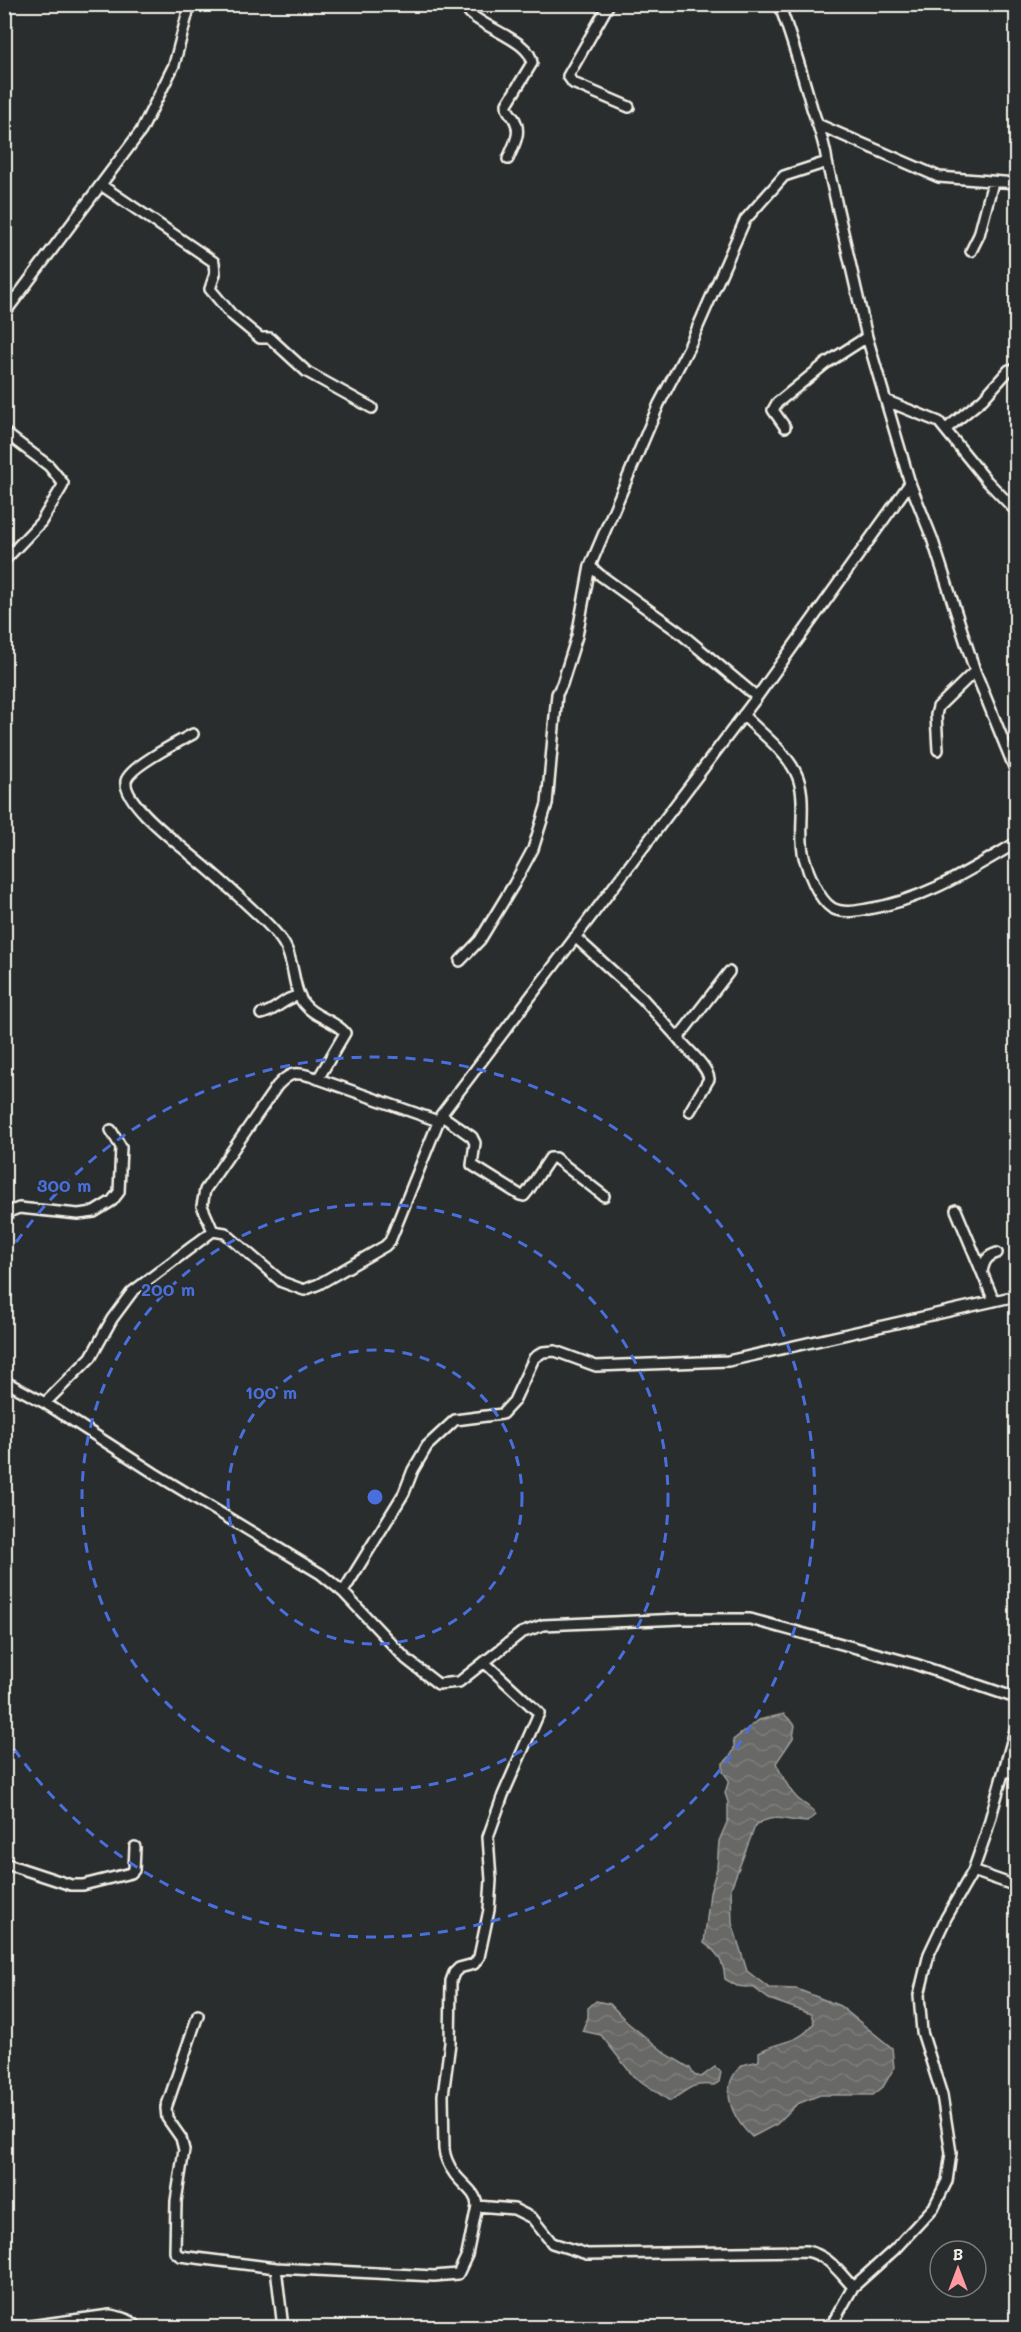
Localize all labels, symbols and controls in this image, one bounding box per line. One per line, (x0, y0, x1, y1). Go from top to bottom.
text: 300 m (37, 1173, 91, 1197)
text: 200 m (141, 1277, 195, 1301)
text: 100 m (245, 1380, 297, 1404)
centre of rings (365, 1487, 385, 1507)
north arrow (928, 2239, 988, 2299)
text: B (953, 2243, 963, 2264)

